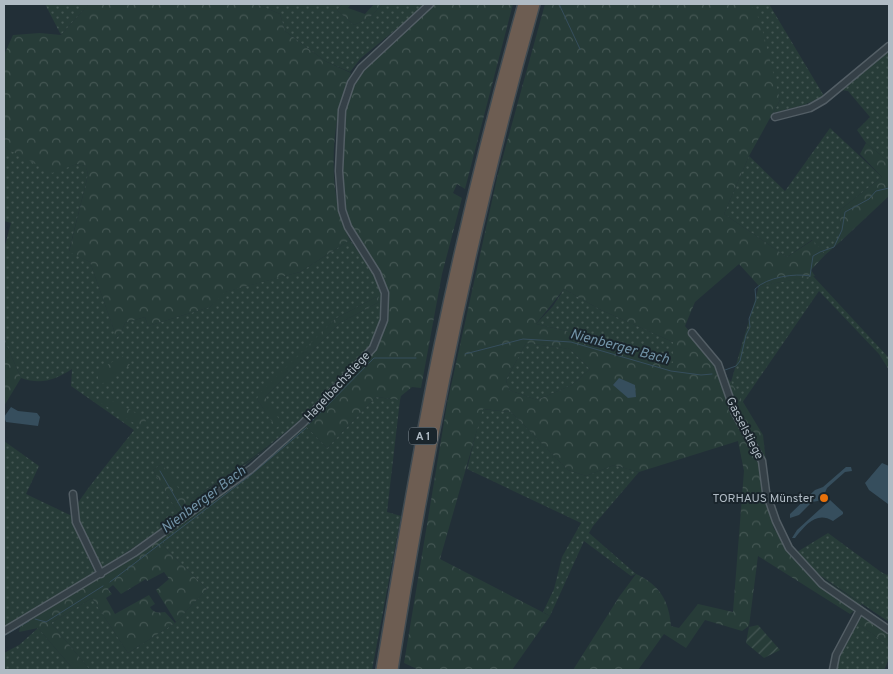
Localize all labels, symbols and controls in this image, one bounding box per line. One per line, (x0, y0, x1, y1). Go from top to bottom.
water label: Nienberger Bach (568, 326, 671, 369)
street label: Hagelbachstiege (301, 348, 374, 425)
street label: Gasselstiege (722, 395, 767, 462)
road number: A 1 (409, 428, 437, 444)
water label: Nienberger Bach (158, 463, 250, 538)
place label: TORHAUS Münster (712, 491, 814, 507)
marker: TORHAUS Münster (818, 492, 830, 504)

